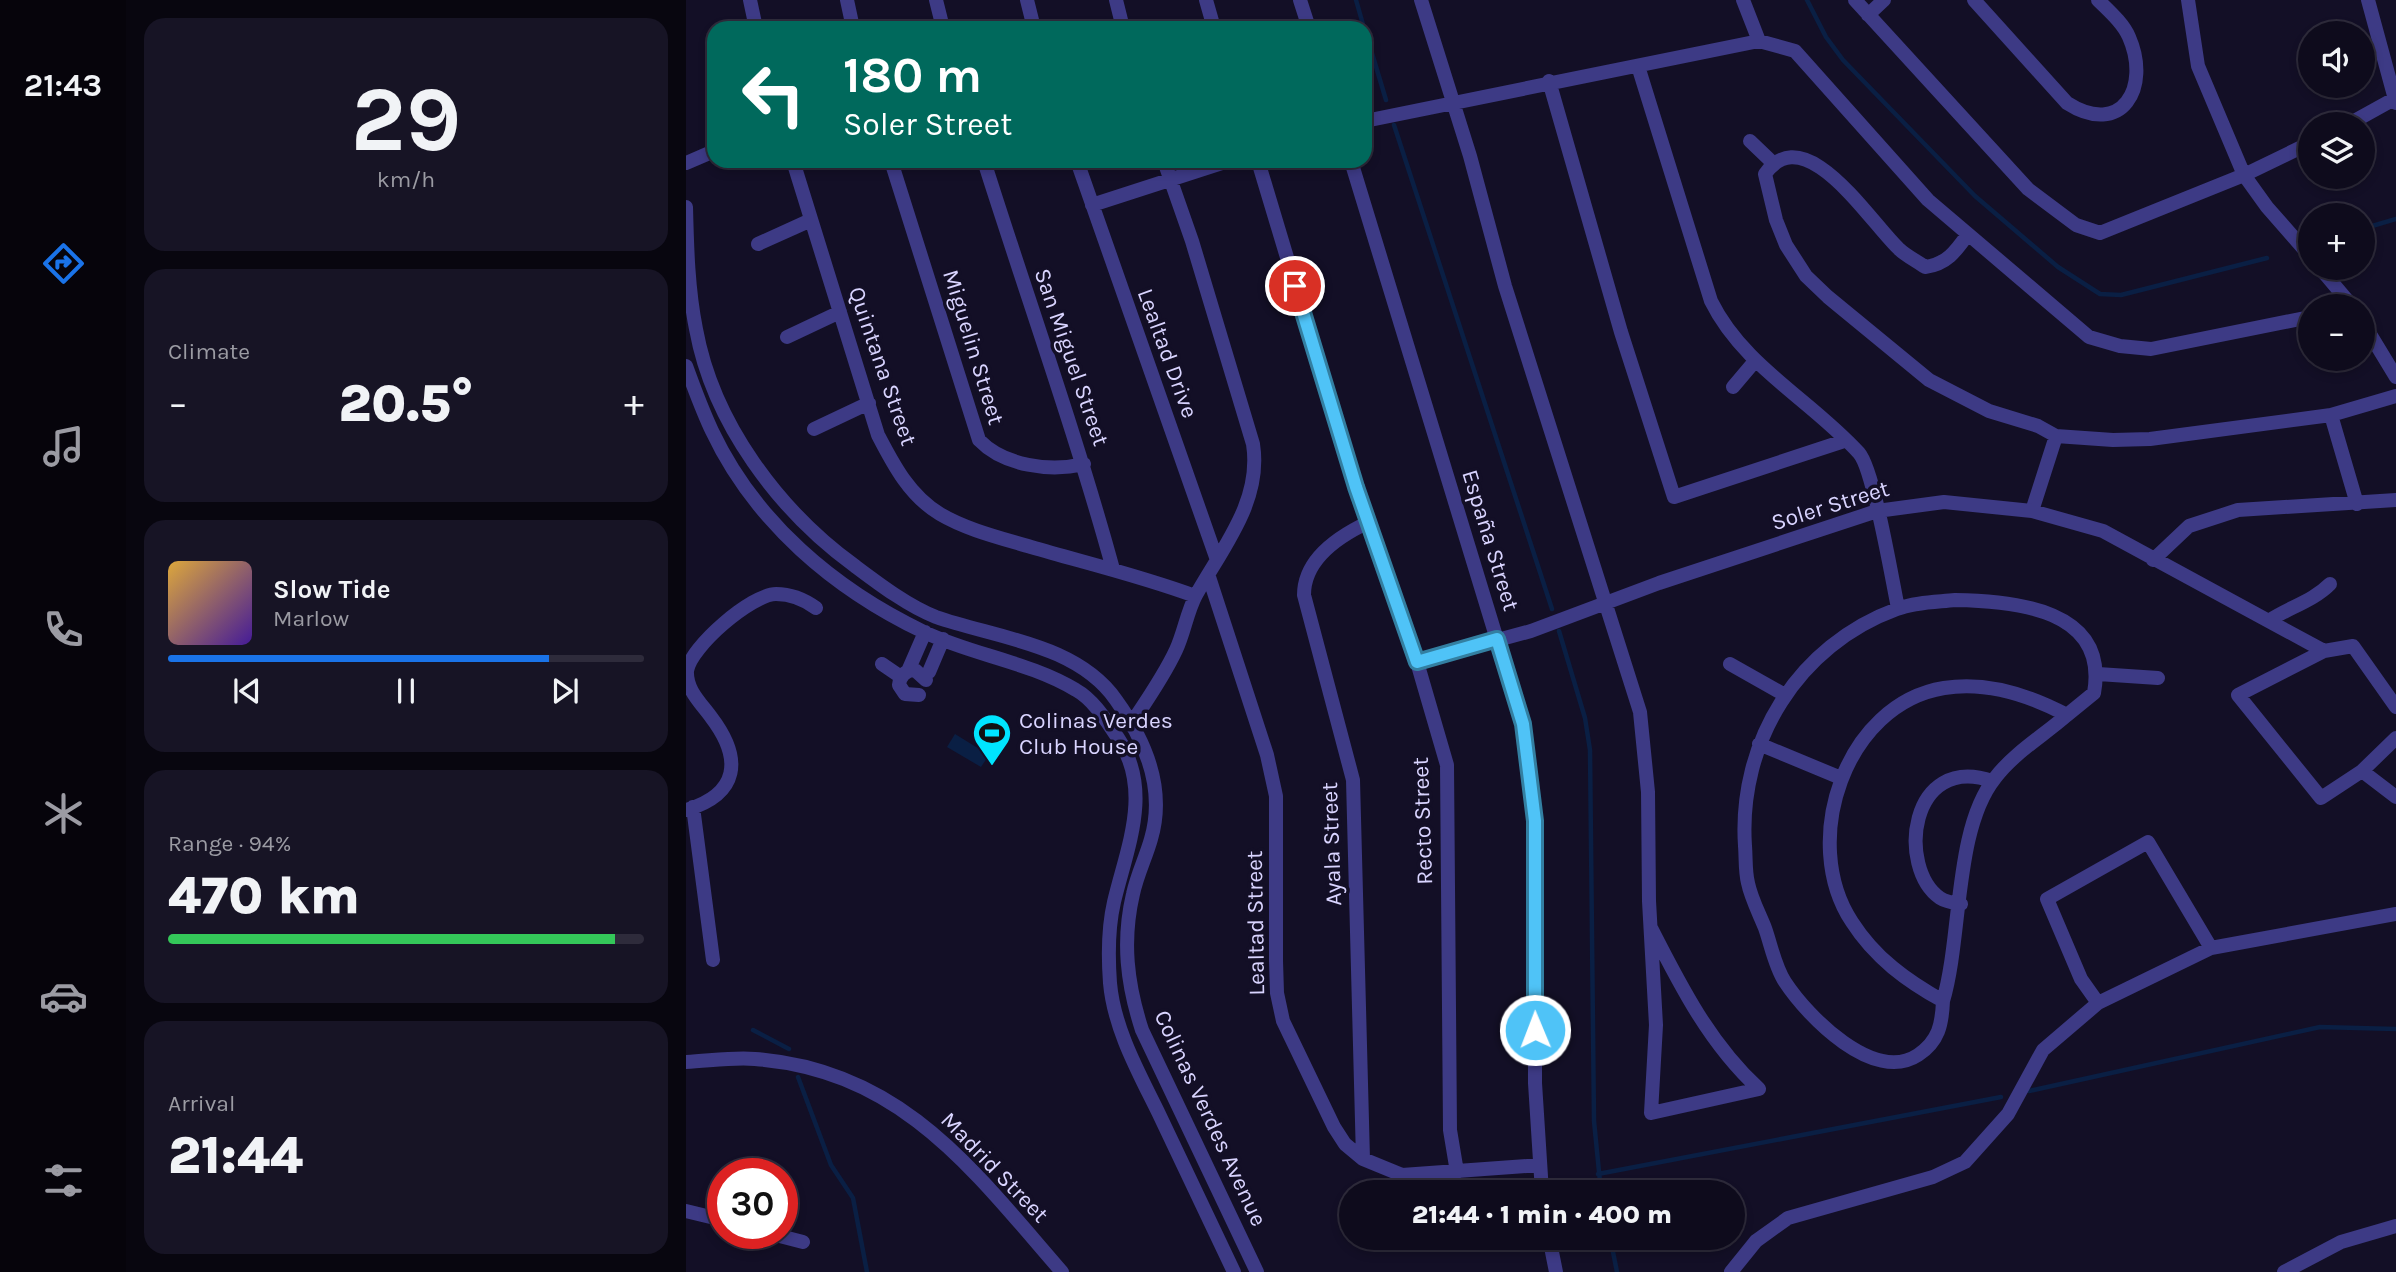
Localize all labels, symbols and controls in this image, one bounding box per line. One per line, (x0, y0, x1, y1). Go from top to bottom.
map controls (2298, 21, 2375, 371)
button: sound (2298, 21, 2375, 98)
text: 180 m (843, 47, 982, 104)
icon: left (728, 49, 819, 140)
text: 21:43 (24, 67, 102, 104)
text: 29 (351, 67, 461, 173)
text: Soler Street (843, 106, 1012, 143)
button: layers (2298, 112, 2375, 189)
text: km/h (377, 166, 435, 193)
button: + (2298, 203, 2375, 280)
icon: directions (39, 239, 88, 288)
pin (1265, 256, 1325, 316)
street label: San Miguel Street (1028, 265, 1115, 450)
street label: Miguelin Street (937, 266, 1010, 428)
icon: arrive (1276, 267, 1314, 305)
street label: Quintana Street (843, 283, 922, 449)
street label: Lealtad Drive (1132, 285, 1203, 422)
button: − (2298, 294, 2375, 371)
text: Climate (168, 338, 250, 365)
text: 20.5° (338, 373, 474, 434)
text: − (168, 381, 188, 426)
text: + (624, 381, 644, 426)
icon: music (39, 422, 88, 471)
street label: España Street (1456, 466, 1525, 614)
street label: Soler Street (1768, 475, 1893, 536)
text: Slow Tide (273, 574, 391, 605)
icon: phone (39, 605, 88, 654)
text: Marlow (273, 605, 349, 632)
icon: previous (228, 672, 266, 710)
icon: pause (387, 672, 425, 710)
icon: next (546, 672, 584, 710)
place label: Colinas Verdes Club House (1019, 707, 1173, 760)
sports icon: Colinas Verdes Club House (971, 712, 1013, 767)
street label: Recto Street (1407, 756, 1438, 885)
street label: Ayala Street (1316, 781, 1347, 906)
icon: climate (39, 789, 88, 838)
text: Range · 94% (168, 830, 291, 857)
street label: Lealtad Street (1241, 850, 1270, 996)
text: 470 km (168, 865, 360, 926)
icon: car (39, 972, 88, 1021)
position arrow (1498, 993, 1572, 1067)
street label: Colinas Verdes Avenue (1149, 1006, 1272, 1230)
text: Arrival (168, 1090, 235, 1117)
street label: Madrid Street (935, 1106, 1054, 1228)
text: 21:44 (168, 1125, 303, 1186)
icon: filters (39, 1156, 88, 1205)
speed limit sign: 30 (707, 1158, 798, 1249)
text: 21:44 · 1 min · 400 m (1412, 1199, 1672, 1230)

